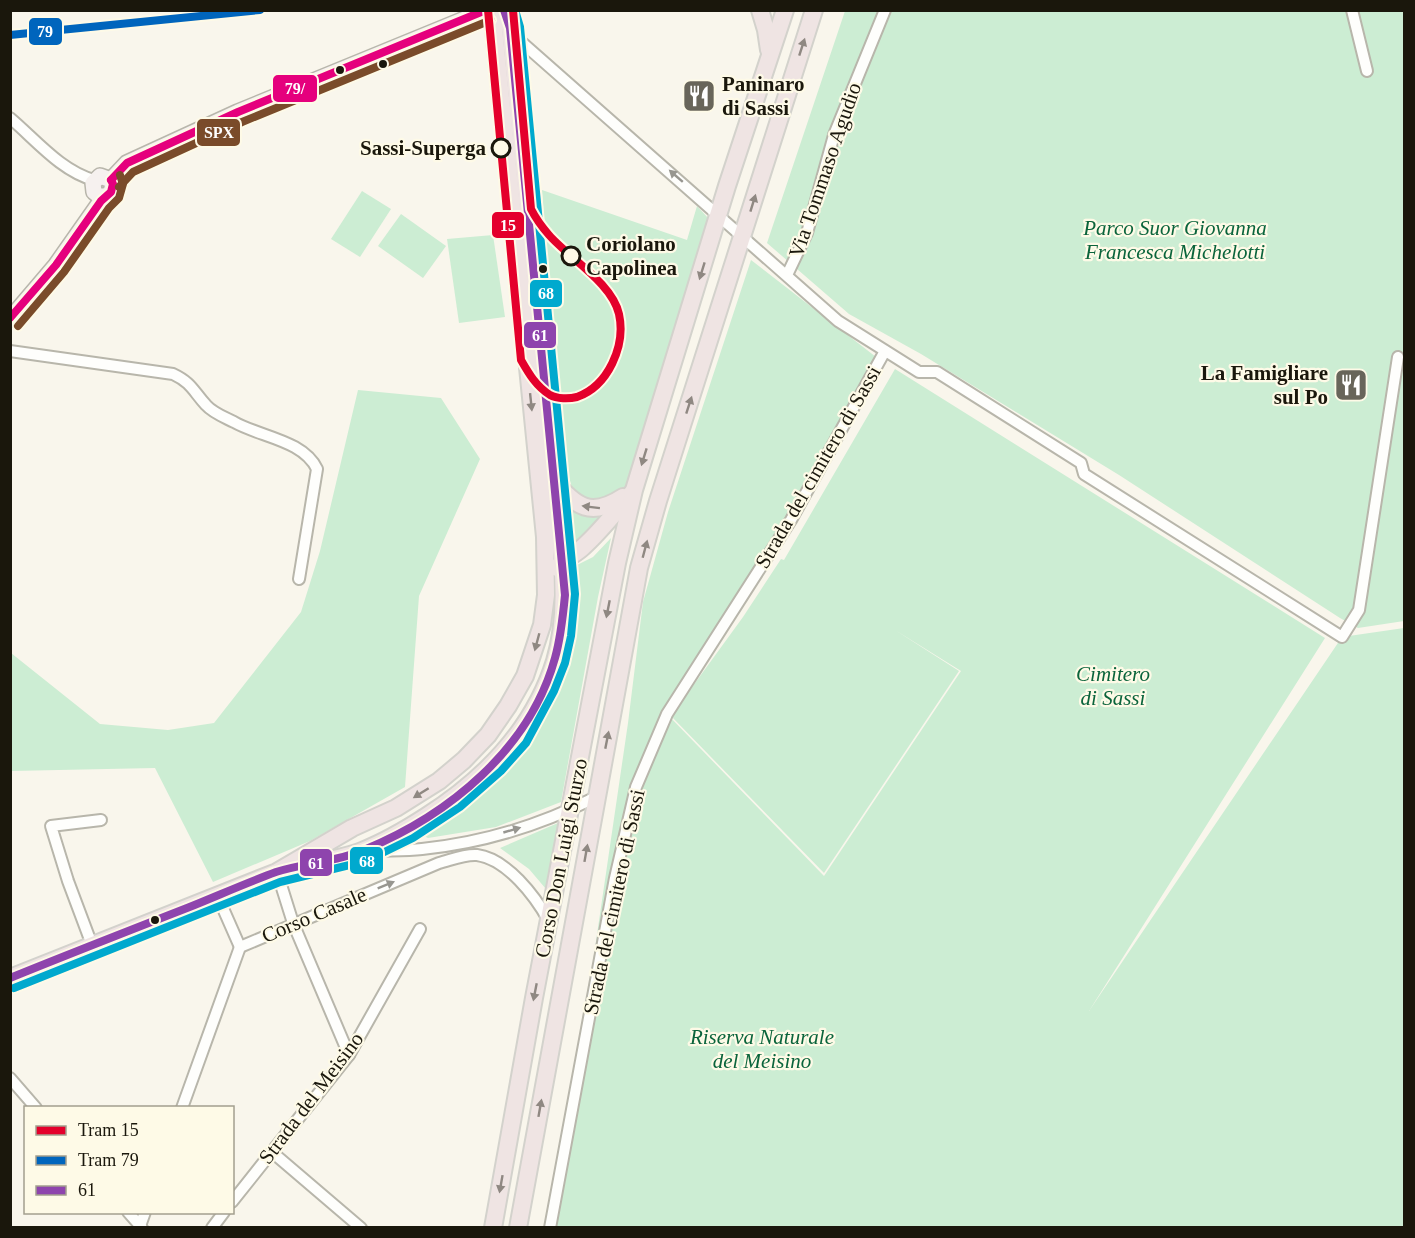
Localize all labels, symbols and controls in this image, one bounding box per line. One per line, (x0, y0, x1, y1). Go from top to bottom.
line badge: 79 (28, 17, 63, 46)
text: 79 (37, 23, 53, 40)
one-way arrow (797, 38, 807, 56)
unlabelled marker (377, 58, 389, 70)
unlabelled marker (334, 64, 346, 76)
place label: Paninaro di Sassi (722, 72, 804, 120)
line badge: 79/ (272, 74, 318, 103)
restaurant icon: Paninaro di Sassi (681, 78, 717, 114)
street label: Via Tommaso Agudio (784, 79, 866, 261)
text: 79/ (285, 80, 306, 97)
line badge: SPX (196, 118, 241, 147)
text: SPX (204, 124, 235, 141)
place label: Sassi-Superga (360, 136, 486, 160)
marker: Sassi-Superga (491, 138, 511, 158)
one-way arrow (669, 170, 684, 183)
one-way arrow (749, 194, 758, 212)
line badge: 15 (491, 211, 525, 239)
park label: Parco Suor Giovanna Francesca Michelotti (1082, 216, 1267, 264)
text: 15 (500, 217, 516, 234)
place label: Coriolano Capolinea (586, 232, 678, 280)
marker: Coriolano Capolinea (561, 246, 581, 266)
one-way arrow (697, 262, 706, 280)
unlabelled marker (537, 263, 549, 275)
line badge: 68 (529, 279, 563, 308)
text: 68 (538, 285, 554, 302)
line badge: 61 (523, 321, 557, 349)
text: 61 (532, 327, 548, 344)
street label: Strada del cimitero di Sassi (750, 361, 886, 573)
place label: La Famigliare sul Po (1201, 361, 1328, 409)
restaurant icon: La Famigliare sul Po (1333, 367, 1369, 403)
one-way arrow (526, 392, 536, 411)
one-way arrow (685, 396, 694, 414)
one-way arrow (639, 448, 649, 466)
one-way arrow (582, 502, 601, 512)
one-way arrow (640, 540, 650, 558)
one-way arrow (603, 600, 612, 619)
one-way arrow (532, 633, 541, 651)
park label: Cimitero di Sassi (1076, 662, 1150, 710)
one-way arrow (603, 730, 612, 749)
street label: Corso Don Luigi Sturzo (530, 756, 592, 960)
one-way arrow (413, 787, 429, 798)
street label: Strada del cimitero di Sassi (578, 787, 650, 1017)
one-way arrow (504, 825, 522, 834)
one-way arrow (582, 843, 591, 862)
line badge: 68 (349, 846, 384, 875)
line badge: 61 (299, 848, 333, 877)
text: 68 (359, 853, 375, 870)
text: 61 (308, 855, 324, 872)
one-way arrow (377, 880, 395, 889)
street label: Corso Casale (258, 882, 370, 948)
unlabelled marker (149, 914, 161, 926)
one-way arrow (530, 983, 539, 1002)
park label: Riserva Naturale del Meisino (689, 1025, 834, 1073)
street label: Strada del Meisino (254, 1027, 368, 1169)
one-way arrow (536, 1098, 545, 1117)
legend (24, 1106, 234, 1214)
text: Tram 15 (78, 1120, 139, 1140)
text: Tram 79 (78, 1150, 139, 1170)
one-way arrow (496, 1174, 505, 1193)
text: 61 (78, 1180, 96, 1200)

